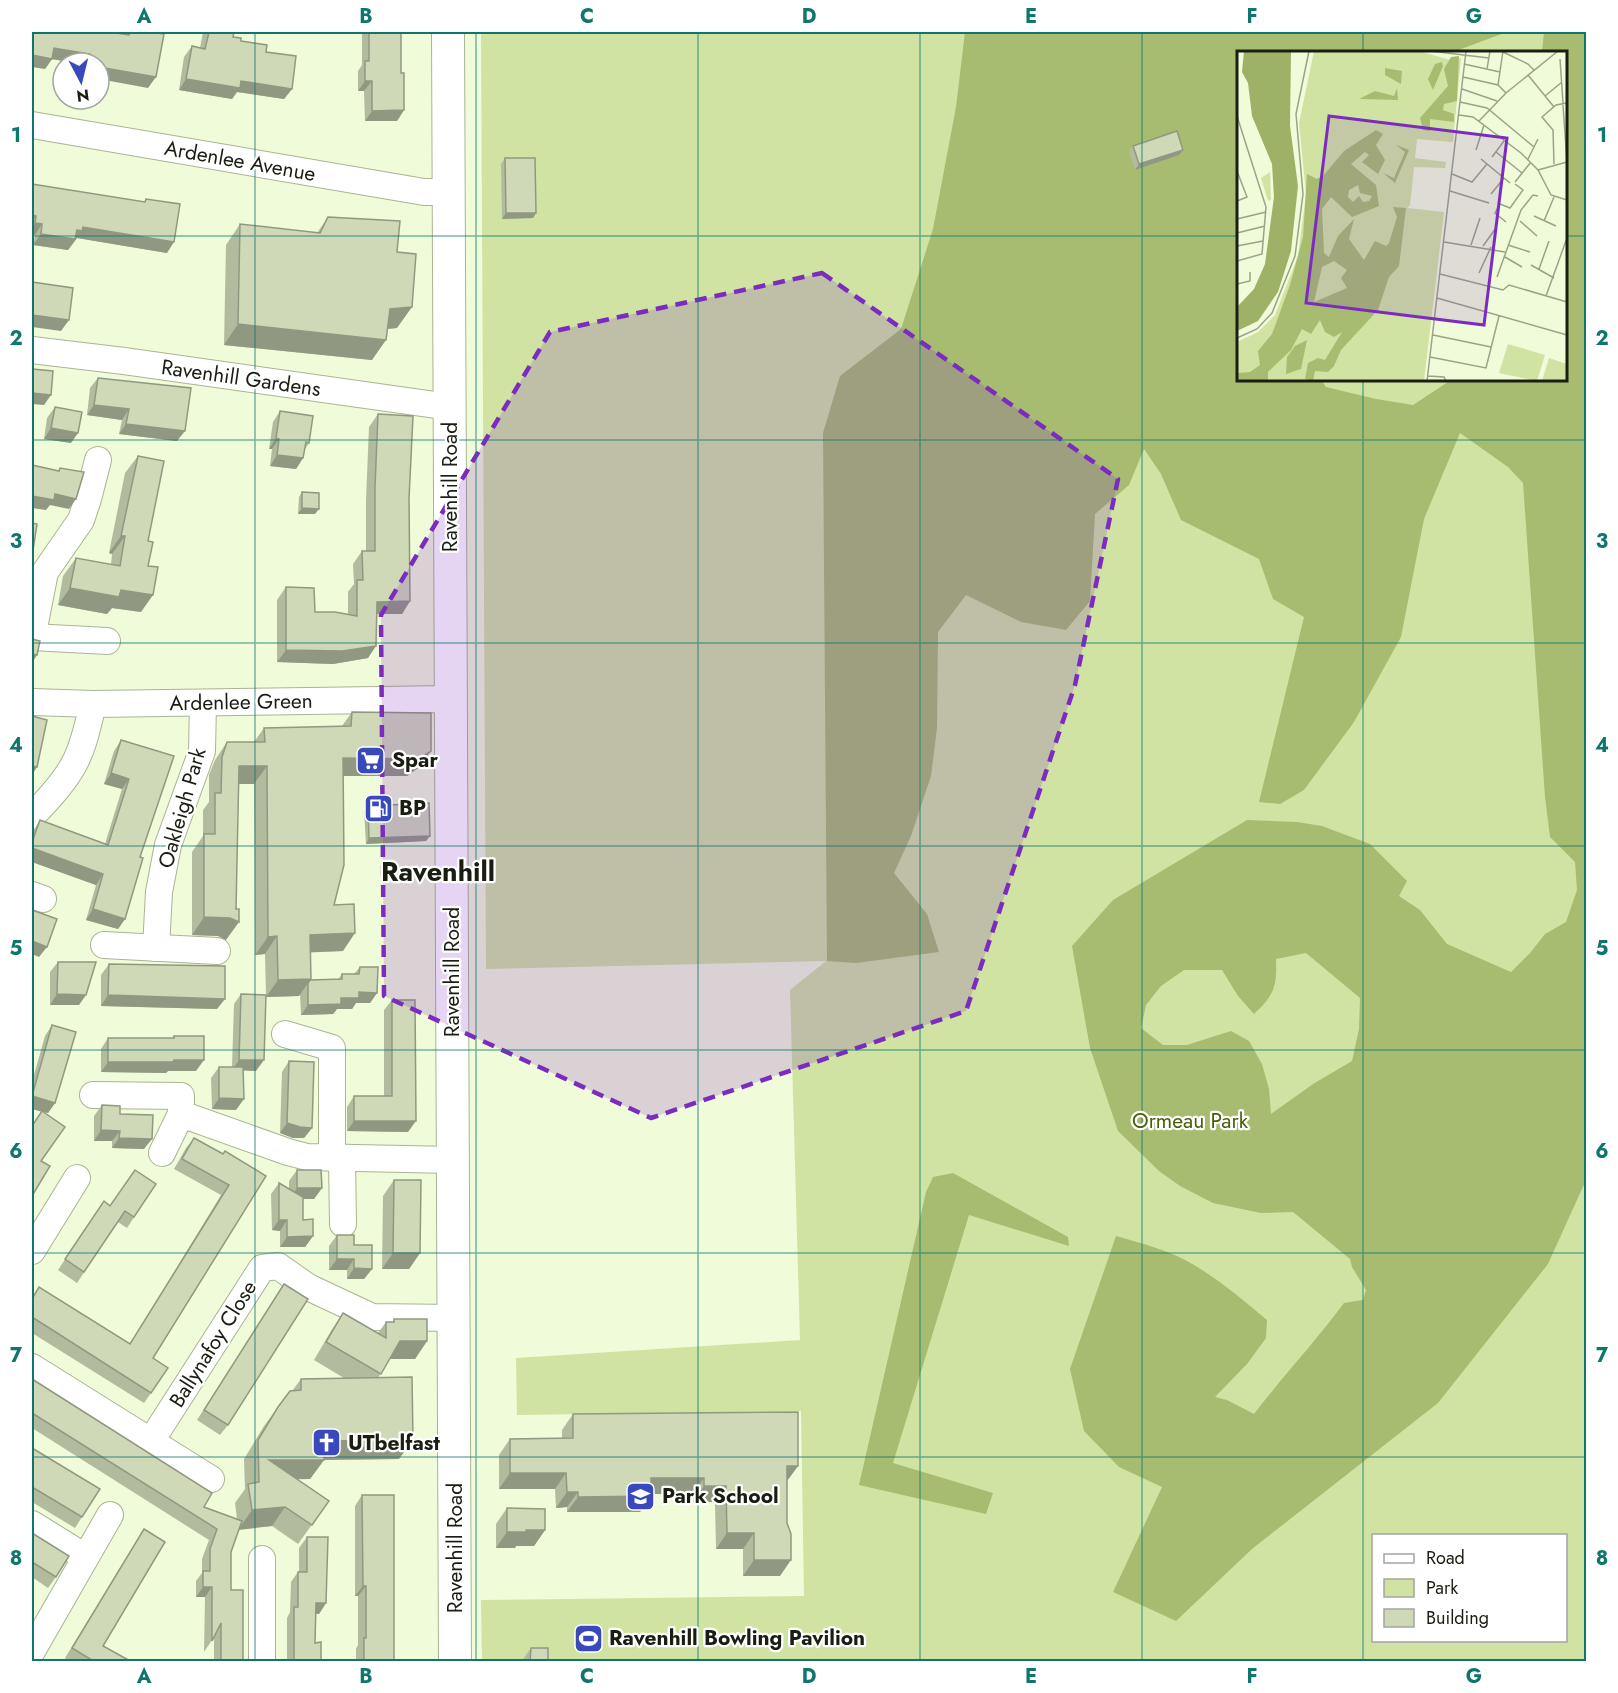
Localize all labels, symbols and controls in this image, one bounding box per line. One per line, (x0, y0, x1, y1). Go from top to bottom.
text: A (136, 2, 152, 31)
text: B (359, 2, 373, 31)
text: C (580, 2, 594, 31)
text: D (802, 2, 816, 31)
text: E (1025, 2, 1037, 31)
text: F (1246, 2, 1258, 31)
text: G (1466, 2, 1482, 31)
north arrow (51, 51, 111, 111)
inset map (1237, 51, 1567, 381)
text: N (75, 83, 90, 108)
text: 1 (11, 121, 21, 150)
text: 1 (1597, 121, 1607, 150)
street label: Ardenlee Avenue (162, 133, 318, 189)
text: 2 (9, 324, 23, 353)
text: 2 (1595, 324, 1609, 353)
street label: Ravenhill Gardens (159, 352, 323, 404)
street label: Ravenhill Road (435, 422, 465, 552)
text: 3 (10, 527, 22, 556)
text: 3 (1596, 527, 1608, 556)
street label: Ardenlee Green (169, 686, 313, 718)
text: 4 (9, 731, 23, 760)
text: 4 (1595, 731, 1609, 760)
street label: Oakleigh Park (151, 744, 214, 872)
supermarket icon: Spar (355, 744, 387, 776)
place label: Spar (392, 745, 438, 775)
fuel station icon: BP (362, 792, 394, 824)
place label: BP (399, 793, 426, 823)
district label: Ravenhill (381, 852, 495, 891)
street label: Ravenhill Road (437, 907, 467, 1037)
text: 5 (10, 934, 23, 963)
text: 5 (1596, 934, 1609, 963)
park label: Ormeau Park (1132, 1106, 1249, 1136)
text: 6 (9, 1137, 23, 1166)
text: 6 (1595, 1137, 1609, 1166)
street label: Ballynafoy Close (162, 1275, 264, 1413)
text: 7 (10, 1341, 23, 1370)
text: 7 (1596, 1341, 1609, 1370)
church icon: UTbelfast (311, 1427, 343, 1459)
place label: UTbelfast (348, 1428, 440, 1458)
school or university icon: Park School (625, 1480, 657, 1512)
place label: Park School (662, 1481, 779, 1511)
street label: Ravenhill Road (440, 1483, 470, 1613)
legend (1372, 1534, 1567, 1642)
text: 8 (10, 1544, 22, 1573)
text: 8 (1596, 1544, 1608, 1573)
text: Road (1426, 1545, 1465, 1571)
text: Park (1426, 1575, 1458, 1601)
text: Building (1426, 1605, 1489, 1631)
sports icon: Ravenhill Bowling Pavilion (572, 1622, 604, 1654)
place label: Ravenhill Bowling Pavilion (609, 1623, 865, 1653)
text: A (136, 1662, 152, 1691)
text: B (359, 1662, 373, 1691)
text: C (580, 1662, 594, 1691)
text: D (802, 1662, 816, 1691)
text: E (1025, 1662, 1037, 1691)
text: F (1246, 1662, 1258, 1691)
text: G (1466, 1662, 1482, 1691)

